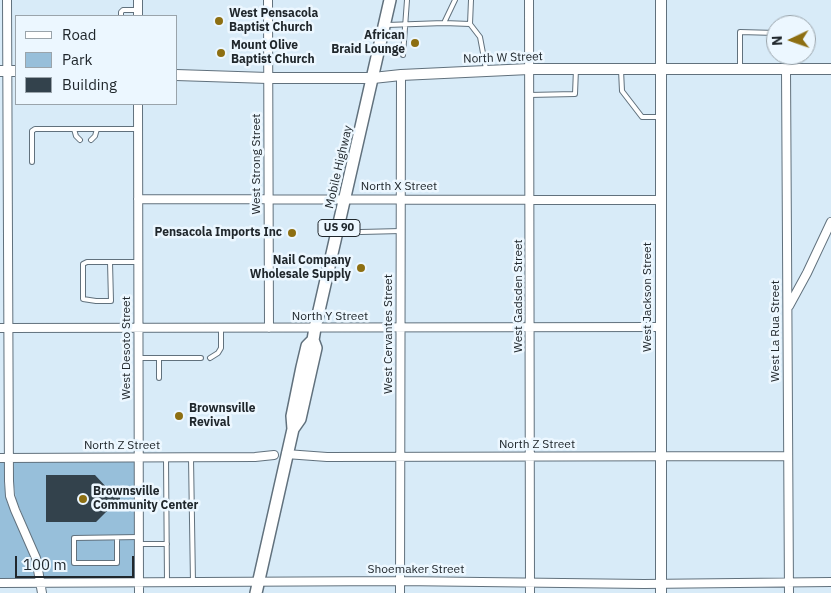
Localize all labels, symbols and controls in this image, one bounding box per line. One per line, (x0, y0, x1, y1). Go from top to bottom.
place label: West Pensacola Baptist Church (229, 7, 318, 35)
legend (15, 15, 178, 105)
marker: West Pensacola Baptist Church (213, 15, 225, 27)
north arrow (766, 15, 816, 65)
text: Road (62, 25, 97, 44)
place label: African Braid Lounge (331, 29, 405, 57)
text: N (768, 35, 786, 46)
marker: African Braid Lounge (409, 37, 421, 49)
place label: Mount Olive Baptist Church (231, 39, 315, 67)
marker: Mount Olive Baptist Church (215, 47, 227, 59)
street label: North W Street (463, 49, 543, 67)
text: Park (62, 50, 92, 69)
text: Building (62, 75, 117, 94)
street label: West Strong Street (250, 113, 264, 215)
street label: Mobile Highway (322, 124, 356, 210)
street label: North X Street (361, 180, 437, 194)
road number: US 90 (318, 220, 360, 237)
place label: Pensacola Imports Inc (155, 226, 282, 240)
marker: Pensacola Imports Inc (286, 227, 298, 239)
street label: West Gadsden Street (512, 239, 526, 353)
street label: West Jackson Street (641, 242, 655, 352)
place label: Nail Company Wholesale Supply (250, 254, 351, 282)
marker: Nail Company Wholesale Supply (355, 262, 367, 274)
street label: West Cervantes Street (382, 274, 396, 394)
street label: West La Rua Street (769, 280, 783, 382)
street label: West Desoto Street (120, 296, 134, 400)
street label: North Y Street (292, 310, 368, 324)
place label: Brownsville Revival (189, 402, 255, 430)
marker: Brownsville Revival (173, 410, 185, 422)
street label: North Z Street (499, 438, 575, 452)
street label: North Z Street (84, 439, 160, 453)
place label: Brownsville Community Center (93, 485, 198, 513)
marker: Brownsville Community Center (77, 493, 89, 505)
scale bar (18, 546, 136, 578)
text: 100 m (23, 555, 67, 574)
street label: Shoemaker Street (368, 563, 464, 577)

